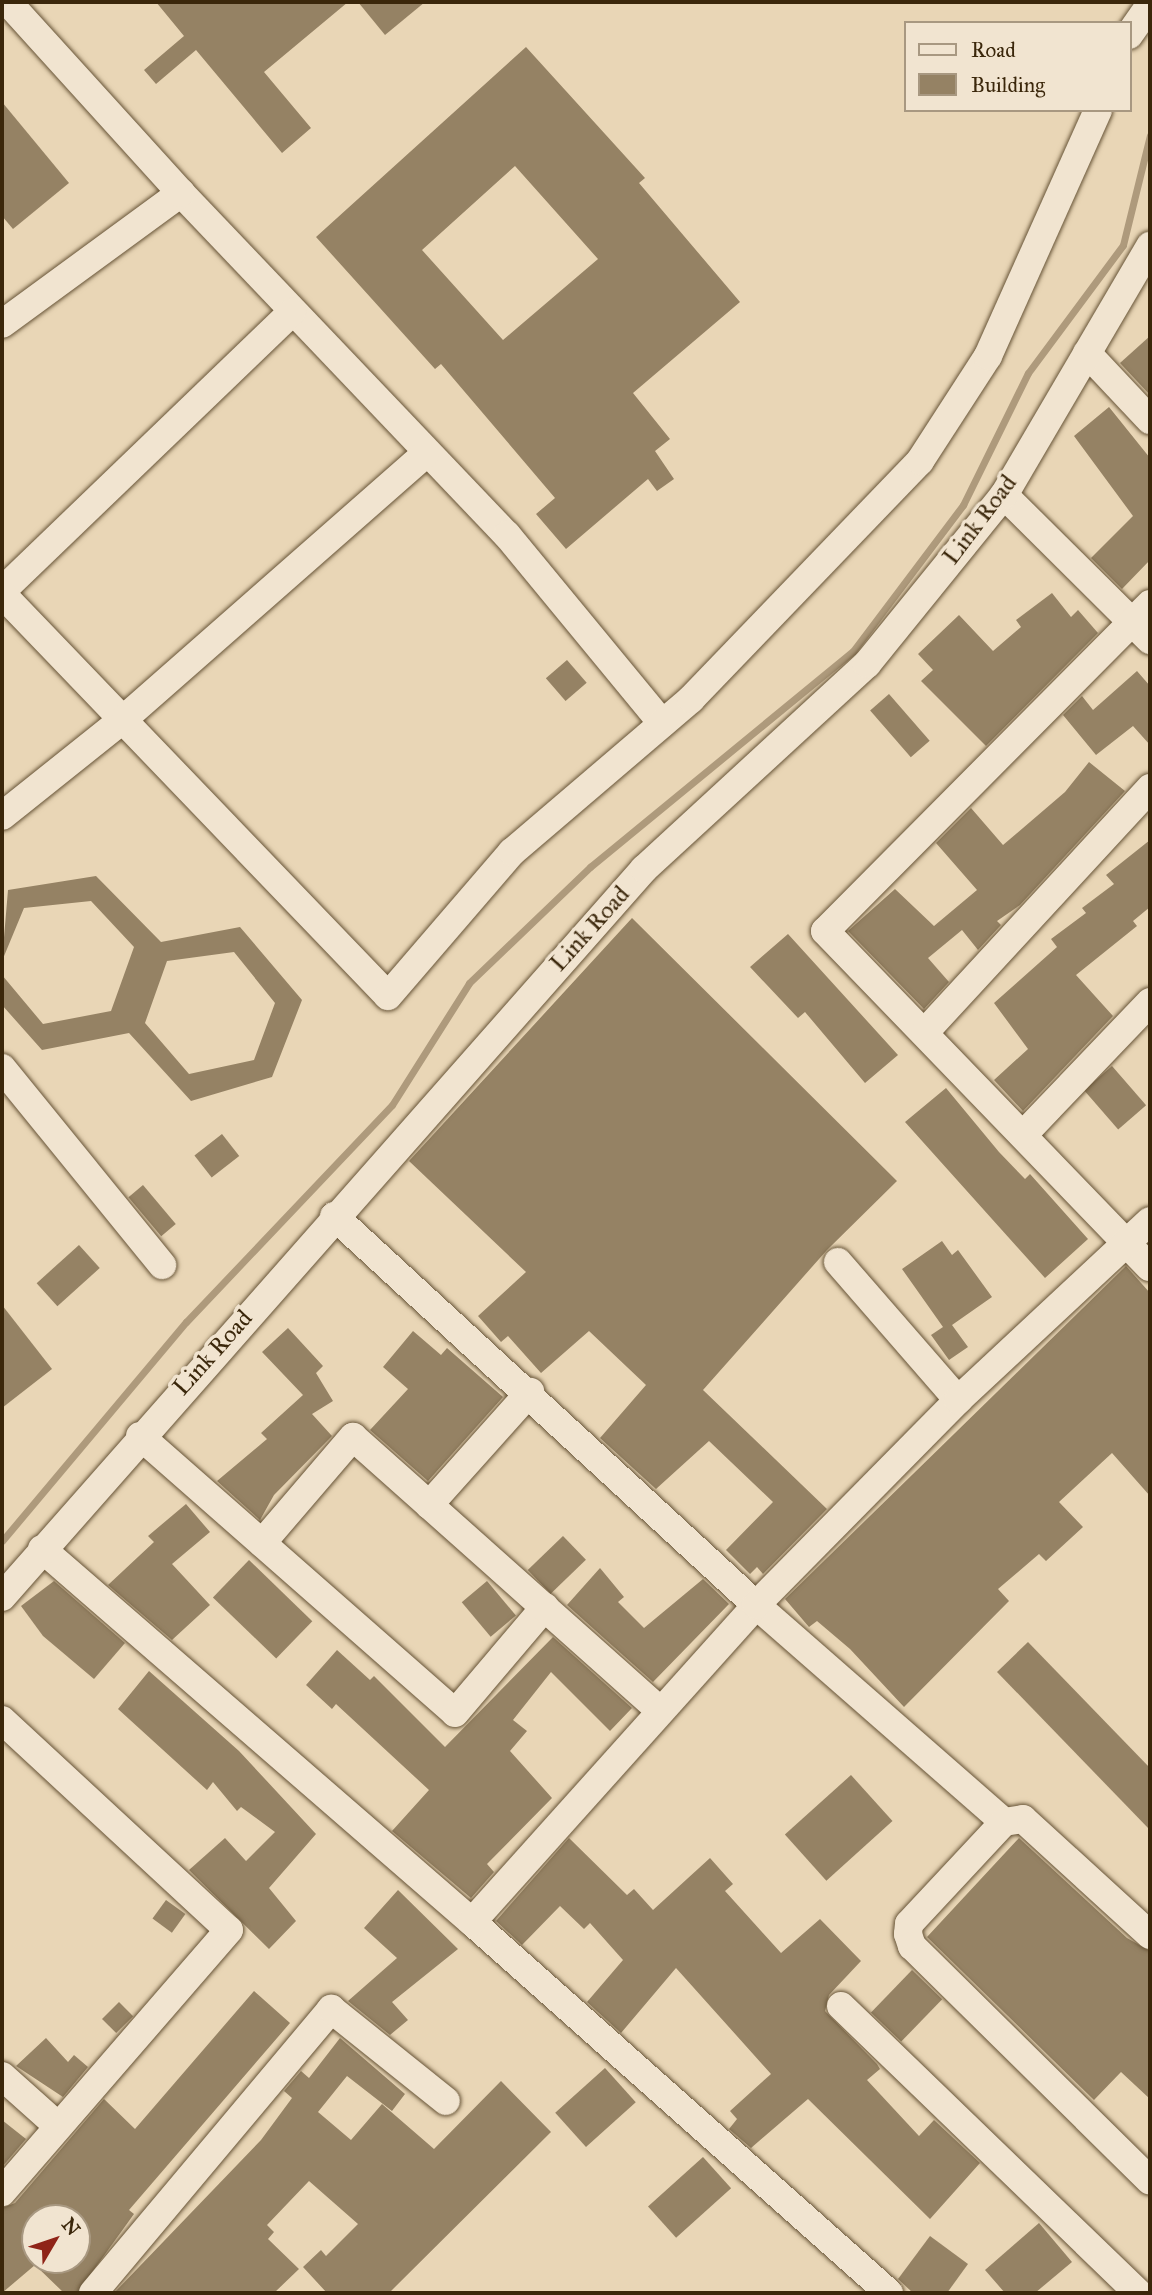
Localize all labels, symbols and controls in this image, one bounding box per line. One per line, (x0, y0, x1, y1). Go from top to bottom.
legend (904, 21, 1131, 112)
text: Road (971, 37, 1016, 63)
text: Building (971, 72, 1045, 98)
street label: Link Road (937, 469, 1023, 571)
street label: Link Road (544, 880, 636, 978)
street label: Link Road (167, 1304, 259, 1402)
north arrow (21, 2204, 91, 2274)
text: N (57, 2213, 85, 2240)

